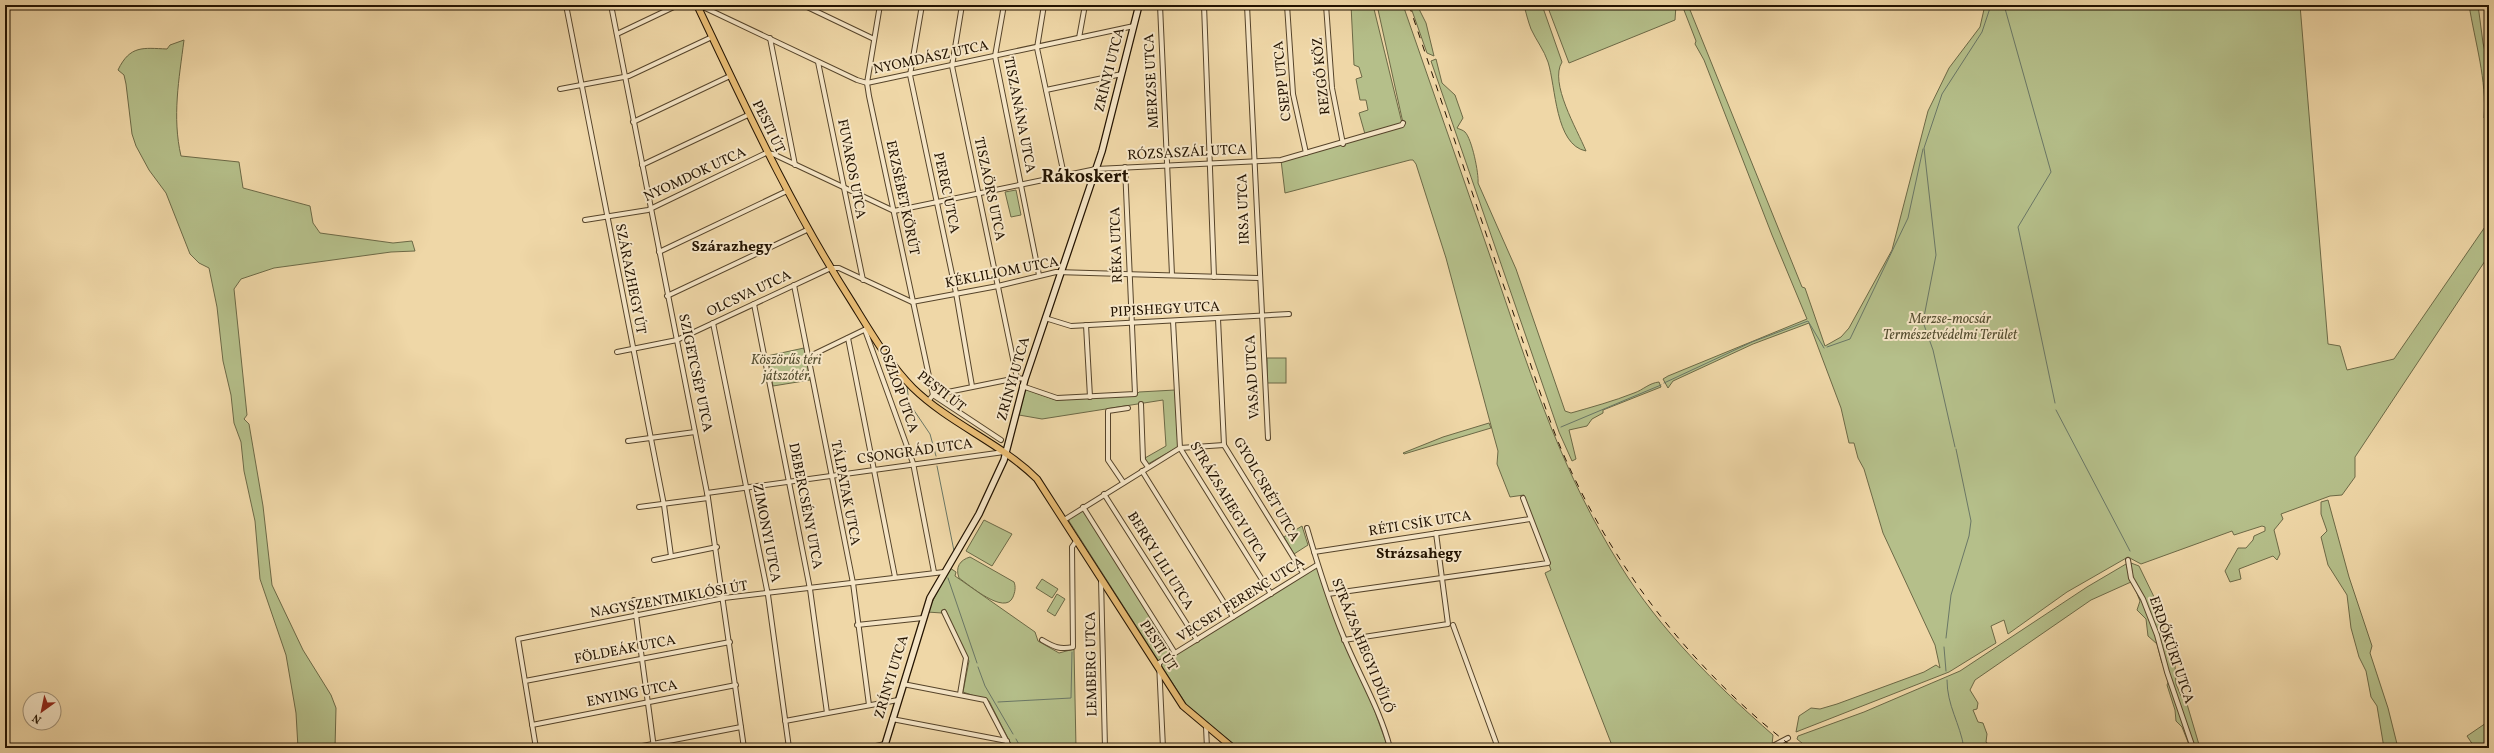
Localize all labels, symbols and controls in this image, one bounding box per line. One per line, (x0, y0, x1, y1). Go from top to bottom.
street label: ZRÍNYI UTCA (1090, 26, 1130, 114)
street label: MERZSE UTCA (1140, 33, 1164, 129)
street label: NYOMDÁSZ UTCA (872, 36, 990, 79)
street label: REZGŐ KÖZ (1307, 36, 1336, 116)
street label: CSEPP UTCA (1269, 40, 1297, 122)
street label: TISZANÁNA UTCA (998, 55, 1040, 175)
street label: PESTI ÚT (747, 97, 790, 157)
street label: FUVAROS UTCA (832, 117, 870, 221)
street label: TISZAÖRS UTCA (969, 135, 1009, 243)
street label: ERZSÉBET KÖRÚT (881, 139, 924, 257)
street label: RÓZSASZÁL UTCA (1127, 139, 1247, 166)
street label: NYOMDOK UTCA (641, 143, 749, 207)
street label: PEREC UTCA (928, 151, 964, 236)
district label: Rákoskert (1042, 165, 1129, 190)
street label: IRSA UTCA (1233, 173, 1255, 245)
street label: RÉKA UTCA (1106, 206, 1128, 283)
street label: SZÁRAZHEGY ÚT (610, 222, 651, 336)
district label: Szárazhegy (691, 237, 773, 258)
street label: KÉKLILIOM UTCA (944, 253, 1061, 293)
street label: OLCSVA UTCA (704, 266, 795, 322)
street label: PIPISHEGY UTCA (1110, 298, 1221, 322)
park label: Merzse-mocsár Természetvédelmi Terület (1883, 310, 2018, 345)
street label: SZIGETCSÉP UTCA (673, 312, 717, 434)
street label: VASAD UTCA (1241, 334, 1265, 420)
street label: ZRÍNYI UTCA (993, 335, 1035, 423)
street label: OSZLOP UTCA (873, 343, 923, 436)
park label: Köszörűs téri játszótér (751, 351, 822, 386)
street label: PESTI ÚT (913, 366, 970, 417)
street label: CSONGRÁD UTCA (856, 434, 974, 470)
street label: GYOLCSRÉT UTCA (1228, 434, 1304, 546)
street label: STRÁZSAHEGY UTCA (1185, 438, 1272, 566)
street label: TÁLPATAK UTCA (825, 439, 865, 547)
street label: DEBERCSÉNY UTCA (783, 441, 827, 571)
street label: ZIMONYI UTCA (747, 482, 785, 584)
street label: RÉTI CSÍK UTCA (1367, 506, 1473, 541)
street label: BERKY LILI UTCA (1122, 508, 1198, 614)
district label: Strázsahegy (1376, 544, 1463, 565)
street label: VECSEY FERENC UTCA (1174, 553, 1309, 647)
street label: STRÁZSAHEGYI DŰLŐ (1326, 575, 1399, 716)
street label: NAGYSZENTMIKLÓSI ÚT (589, 576, 749, 623)
street label: ERDŐKÜRT UTCA (2144, 593, 2199, 706)
street label: LEMBERG UTCA (1082, 611, 1102, 717)
street label: PESTI ÚT (1135, 616, 1182, 675)
street label: FÖLDEÁK UTCA (573, 631, 677, 669)
street label: ZRÍNYI UTCA (870, 633, 914, 721)
street label: ENYING UTCA (585, 676, 679, 712)
north arrow (22, 691, 62, 731)
text: N (30, 710, 45, 727)

